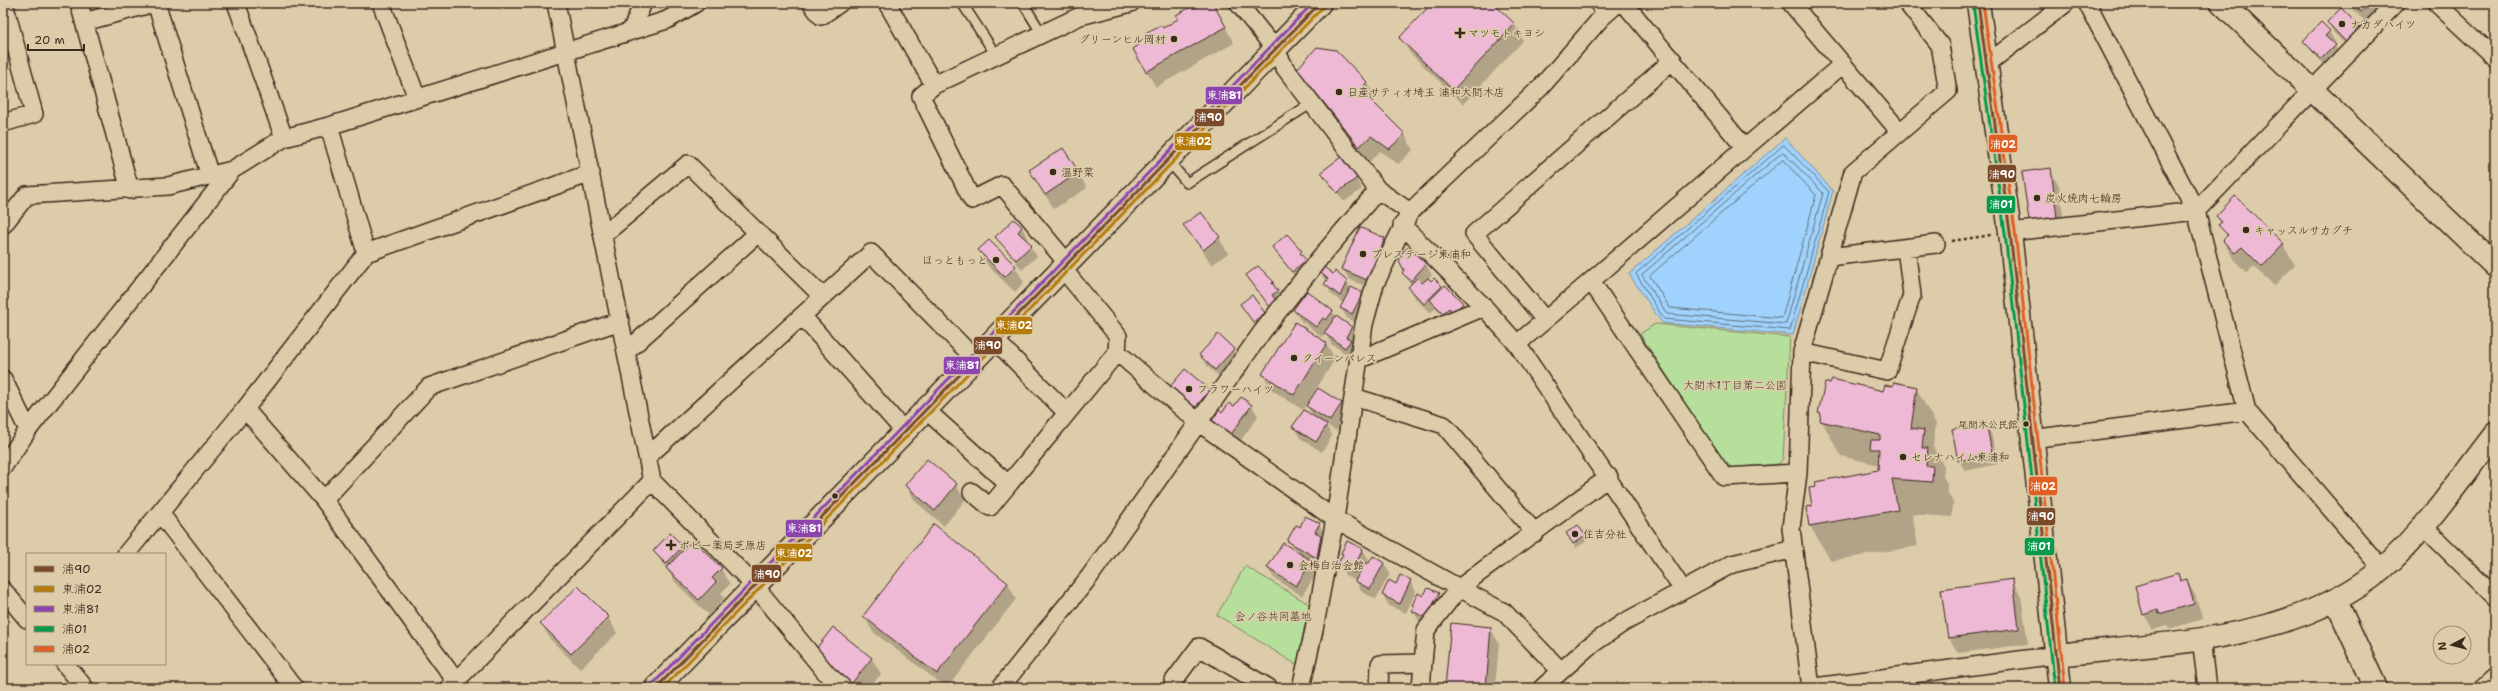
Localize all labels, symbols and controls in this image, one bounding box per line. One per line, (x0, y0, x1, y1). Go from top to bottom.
place label: ナカダハイツ (2350, 17, 2416, 32)
marker: ナカダハイツ (2337, 19, 2347, 29)
scale bar (28, 26, 84, 52)
place label: マツモトキヨシ (1468, 26, 1545, 41)
marker: マツモトキヨシ (1455, 28, 1465, 38)
text: 20 m (34, 32, 65, 48)
place label: グリーンヒル岡村 (1079, 32, 1166, 47)
marker: グリーンヒル岡村 (1169, 34, 1179, 44)
place label: 日産サティオ埼玉 浦和大間木店 (1347, 85, 1505, 100)
line badge: 東浦81 (1205, 86, 1243, 105)
marker: 日産サティオ埼玉 浦和大間木店 (1334, 87, 1344, 97)
text: 東浦81 (1207, 88, 1241, 103)
line badge: 浦90 (1194, 108, 1225, 127)
text: 浦90 (1196, 110, 1222, 125)
line badge: 東浦02 (1174, 132, 1212, 151)
text: 東浦02 (1174, 134, 1212, 149)
line badge: 浦02 (1988, 134, 2018, 153)
text: 浦02 (1990, 137, 2016, 152)
line badge: 浦90 (1987, 164, 2017, 183)
place label: 温野菜 (1061, 165, 1094, 180)
marker: 温野菜 (1048, 167, 1058, 177)
text: 浦90 (1989, 167, 2015, 182)
place label: 炭火焼肉七輪房 (2045, 191, 2122, 206)
marker: 炭火焼肉七輪房 (2032, 193, 2042, 203)
line badge: 浦01 (1986, 195, 2016, 214)
text: 浦01 (1989, 197, 2013, 212)
place label: キャッスルサカグチ (2254, 223, 2353, 238)
marker: キャッスルサカグチ (2241, 225, 2251, 235)
place label: プレステージ東浦和 (1371, 247, 1471, 262)
marker: プレステージ東浦和 (1358, 249, 1368, 259)
place label: ほっともっと (922, 253, 988, 268)
marker: ほっともっと (991, 255, 1001, 265)
line badge: 東浦02 (995, 316, 1033, 335)
text: 東浦02 (995, 318, 1033, 333)
line badge: 浦90 (973, 336, 1003, 355)
text: 浦90 (975, 338, 1001, 353)
place label: クイーンパレス (1302, 351, 1377, 366)
marker: クイーンパレス (1289, 353, 1299, 363)
line badge: 東浦81 (943, 356, 981, 375)
text: 東浦81 (945, 358, 979, 373)
park label: 大間木1丁目第二公園 (1683, 378, 1787, 393)
place label: フラワーハイツ (1197, 382, 1274, 397)
marker: フラワーハイツ (1184, 384, 1194, 394)
place label: 尾間木公民館 (1958, 418, 2018, 431)
marker: 尾間木公民館 (2021, 419, 2031, 429)
place label: セレナハイム東浦和 (1911, 450, 2010, 465)
marker: セレナハイム東浦和 (1898, 452, 1908, 462)
line badge: 浦02 (2028, 476, 2058, 496)
text: 浦02 (2030, 479, 2056, 494)
unlabelled marker (830, 491, 840, 501)
line badge: 浦90 (2026, 507, 2056, 526)
text: 浦90 (2028, 509, 2054, 524)
line badge: 東浦81 (785, 519, 823, 538)
text: 東浦81 (787, 521, 821, 536)
place label: 住吉分社 (1583, 527, 1627, 542)
marker: 住吉分社 (1570, 529, 1580, 539)
line badge: 浦01 (2024, 537, 2055, 556)
place label: ポピー薬局芝原店 (679, 538, 767, 553)
text: 浦01 (2027, 539, 2051, 554)
marker: ポピー薬局芝原店 (666, 540, 676, 550)
line badge: 東浦02 (775, 543, 813, 562)
text: 東浦02 (775, 546, 813, 561)
legend (26, 553, 166, 665)
place label: 会梅自治会館 (1298, 558, 1364, 573)
marker: 会梅自治会館 (1285, 560, 1295, 570)
text: 浦90 (62, 561, 91, 577)
line badge: 浦90 (751, 564, 782, 583)
text: 浦90 (754, 567, 780, 582)
text: 東浦02 (62, 581, 102, 597)
text: 東浦81 (62, 601, 99, 617)
park label: 会ノ谷共同墓地 (1235, 609, 1312, 624)
text: 浦01 (62, 621, 87, 637)
north arrow (2432, 625, 2472, 665)
text: 浦02 (62, 641, 90, 657)
text: N (2435, 641, 2451, 651)

